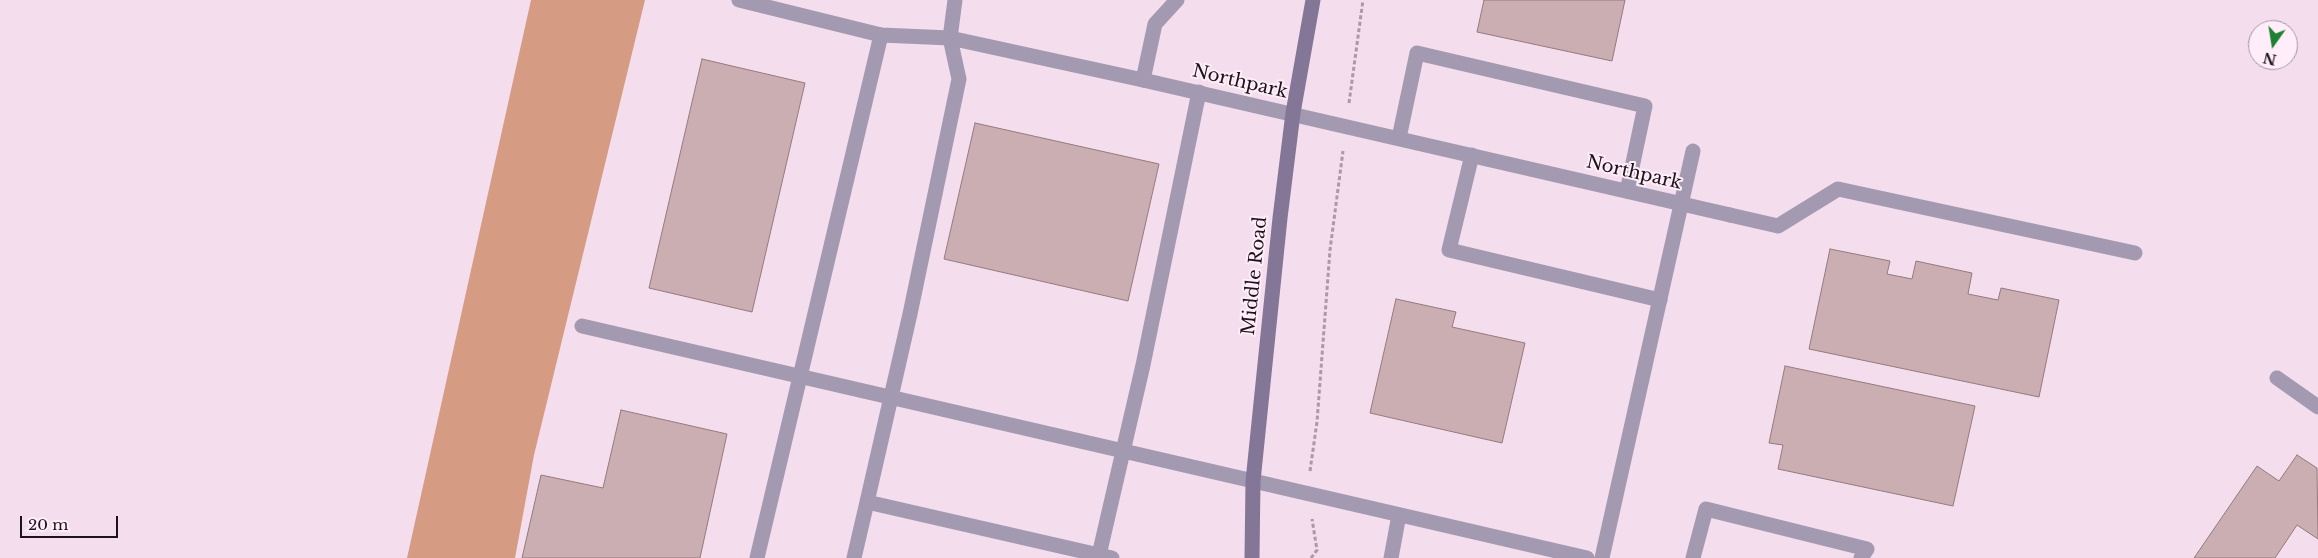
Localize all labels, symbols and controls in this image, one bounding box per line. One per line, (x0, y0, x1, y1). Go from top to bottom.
north arrow (2248, 20, 2298, 70)
text: N (2261, 48, 2278, 69)
street label: Northpark (1190, 61, 1290, 103)
street label: Northpark (1584, 152, 1684, 194)
street label: Middle Road (1238, 216, 1272, 336)
scale bar (22, 506, 120, 538)
text: 20 m (28, 515, 68, 534)

